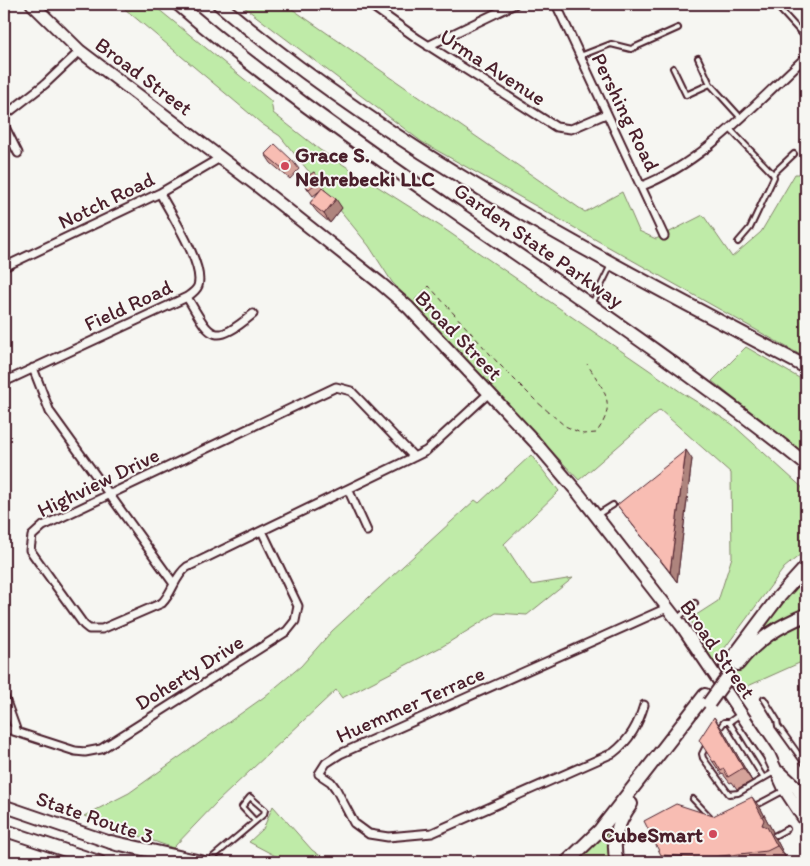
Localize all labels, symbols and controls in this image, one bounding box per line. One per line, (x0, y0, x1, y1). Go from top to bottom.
street label: Urma Avenue (435, 23, 551, 111)
street label: Broad Street (91, 31, 198, 121)
street label: Pershing Road (587, 49, 666, 176)
place label: Grace S. Nehrebecki LLC (295, 142, 435, 191)
marker: Grace S. Nehrebecki LLC (279, 160, 291, 172)
street label: Notch Road (54, 166, 159, 234)
street label: Garden State Parkway (449, 177, 629, 313)
street label: Field Road (80, 274, 176, 336)
street label: Broad Street (410, 285, 508, 385)
street label: Highview Drive (33, 442, 163, 522)
street label: Broad Street (675, 595, 761, 703)
street label: Doherty Drive (130, 629, 248, 715)
street label: Huemmer Terrace (332, 660, 488, 748)
street label: State Route 3 (33, 785, 157, 849)
place label: CubeSmart (601, 822, 703, 847)
marker: CubeSmart (707, 828, 719, 840)

